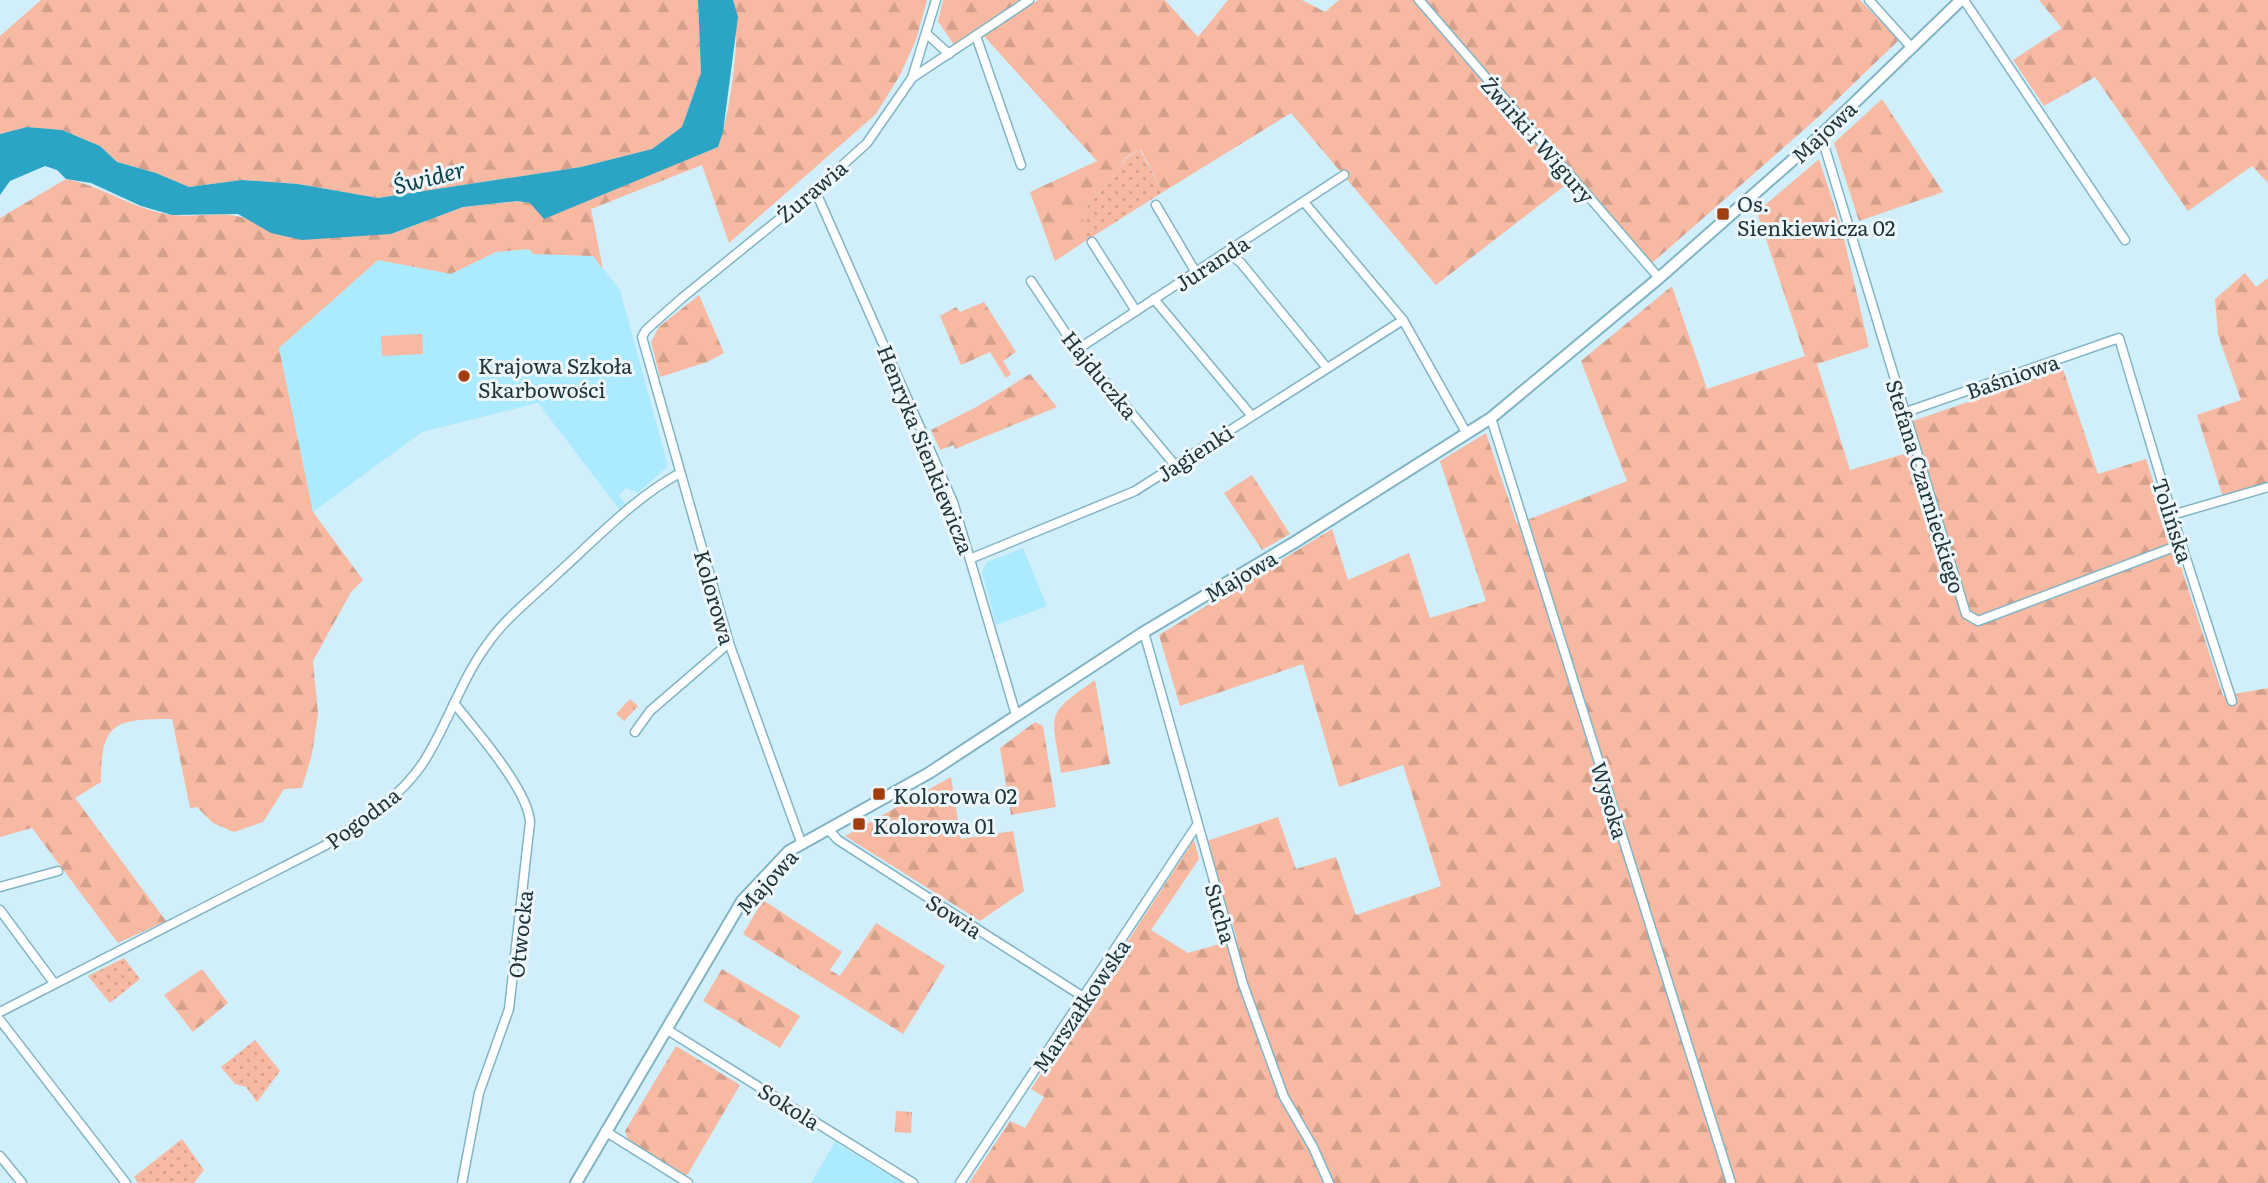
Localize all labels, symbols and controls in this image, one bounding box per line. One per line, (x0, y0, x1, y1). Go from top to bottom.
street label: Żwirki i Wigury (1475, 69, 1604, 210)
street label: Majowa (1783, 92, 1863, 169)
water label: Świder (389, 151, 469, 201)
street label: Żurawia (769, 151, 854, 229)
place label: Os. Sienkiewicza 02 (1737, 187, 1895, 242)
marker: Os. Sienkiewicza 02 (1715, 206, 1731, 222)
street label: Juranda (1168, 226, 1255, 298)
street label: Hajduczka (1056, 323, 1147, 425)
street label: Henryka Sienkiewicza (871, 340, 983, 559)
street label: Baśniowa (1961, 344, 2063, 405)
place label: Krajowa Szkoła Skarbowości (478, 349, 633, 404)
marker: Krajowa Szkoła Skarbowości (456, 368, 472, 384)
street label: Stefana Czarnieckiego (1880, 375, 1974, 597)
street label: Jagienki (1150, 416, 1238, 488)
street label: Tolińska (2146, 474, 2202, 567)
street label: Majowa (1198, 541, 1283, 609)
street label: Kolorowa (688, 546, 744, 649)
street label: Wysoka (1585, 758, 1638, 843)
street label: Pogodna (318, 778, 406, 855)
place label: Kolorowa 02 (893, 779, 1017, 810)
marker: Kolorowa 02 (871, 786, 887, 802)
place label: Kolorowa 01 (873, 809, 996, 840)
marker: Kolorowa 01 (851, 816, 867, 832)
street label: Majowa (728, 841, 805, 921)
street label: Sucha (1199, 879, 1246, 947)
street label: Sowia (921, 885, 990, 945)
street label: Otwocka (499, 888, 539, 980)
street label: Marszałkowska (1024, 931, 1137, 1078)
street label: Sokola (753, 1074, 827, 1136)

